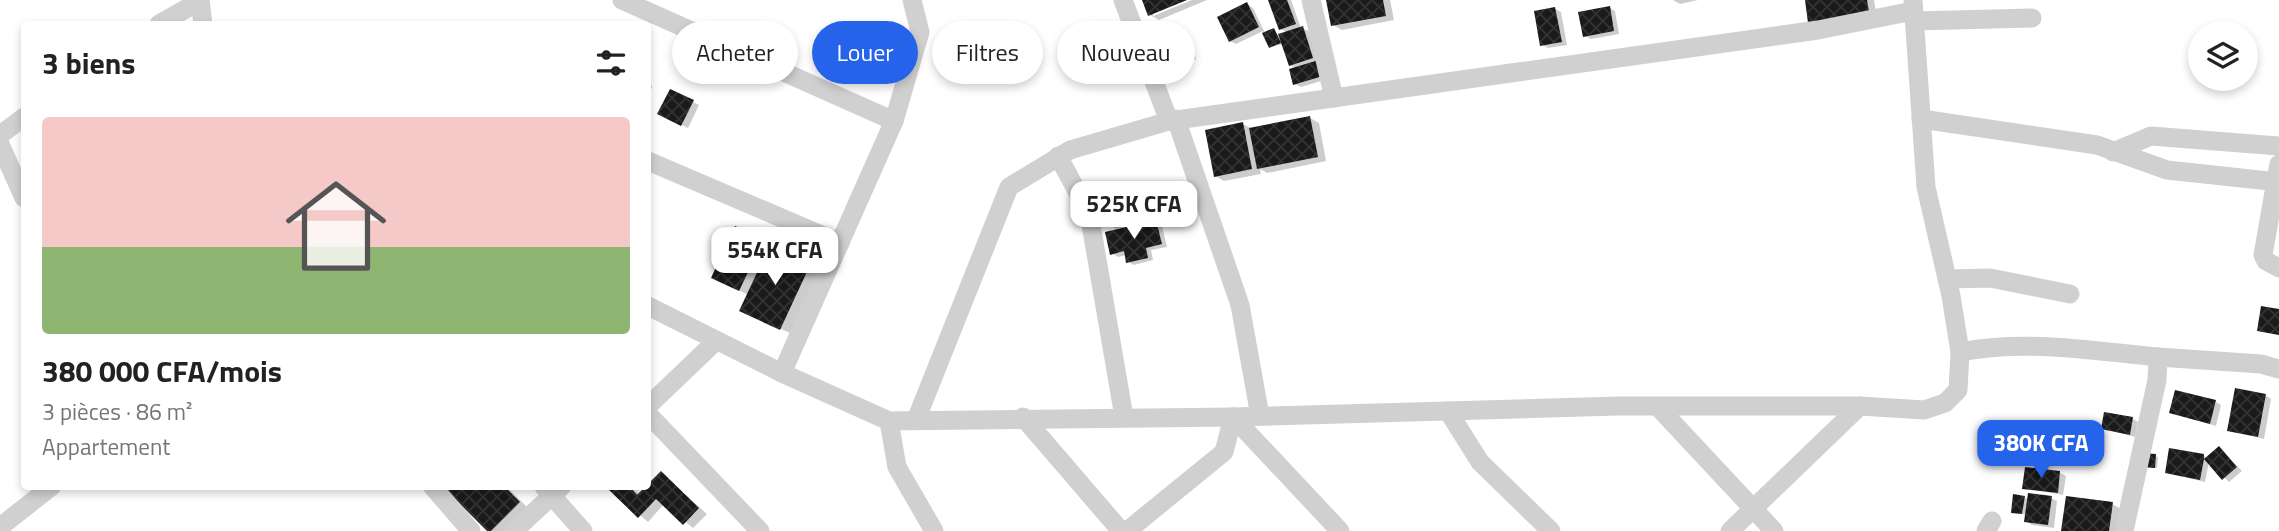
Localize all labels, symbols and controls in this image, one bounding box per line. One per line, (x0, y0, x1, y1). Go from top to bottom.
chip: Acheter (672, 21, 798, 84)
chip: Louer (812, 21, 918, 84)
chip: Filtres (932, 21, 1043, 84)
chip: Nouveau (1057, 21, 1195, 84)
map controls (2188, 21, 2258, 91)
button: layers (2188, 21, 2258, 91)
text: 3 biens (42, 40, 136, 86)
icon: filters (592, 44, 630, 82)
icon: home (273, 163, 399, 289)
pin: 525K CFA (1062, 182, 1206, 241)
text: 525K CFA (1086, 186, 1182, 221)
pin: 554K CFA (703, 228, 847, 287)
text: 554K CFA (727, 232, 823, 267)
text: 380 000 CFA/mois (42, 348, 282, 394)
text: 3 pièces · 86 m² (42, 394, 193, 429)
pin: 380K CFA (1969, 420, 2113, 480)
text: 380K CFA (1993, 425, 2089, 460)
text: Appartement (42, 429, 170, 464)

